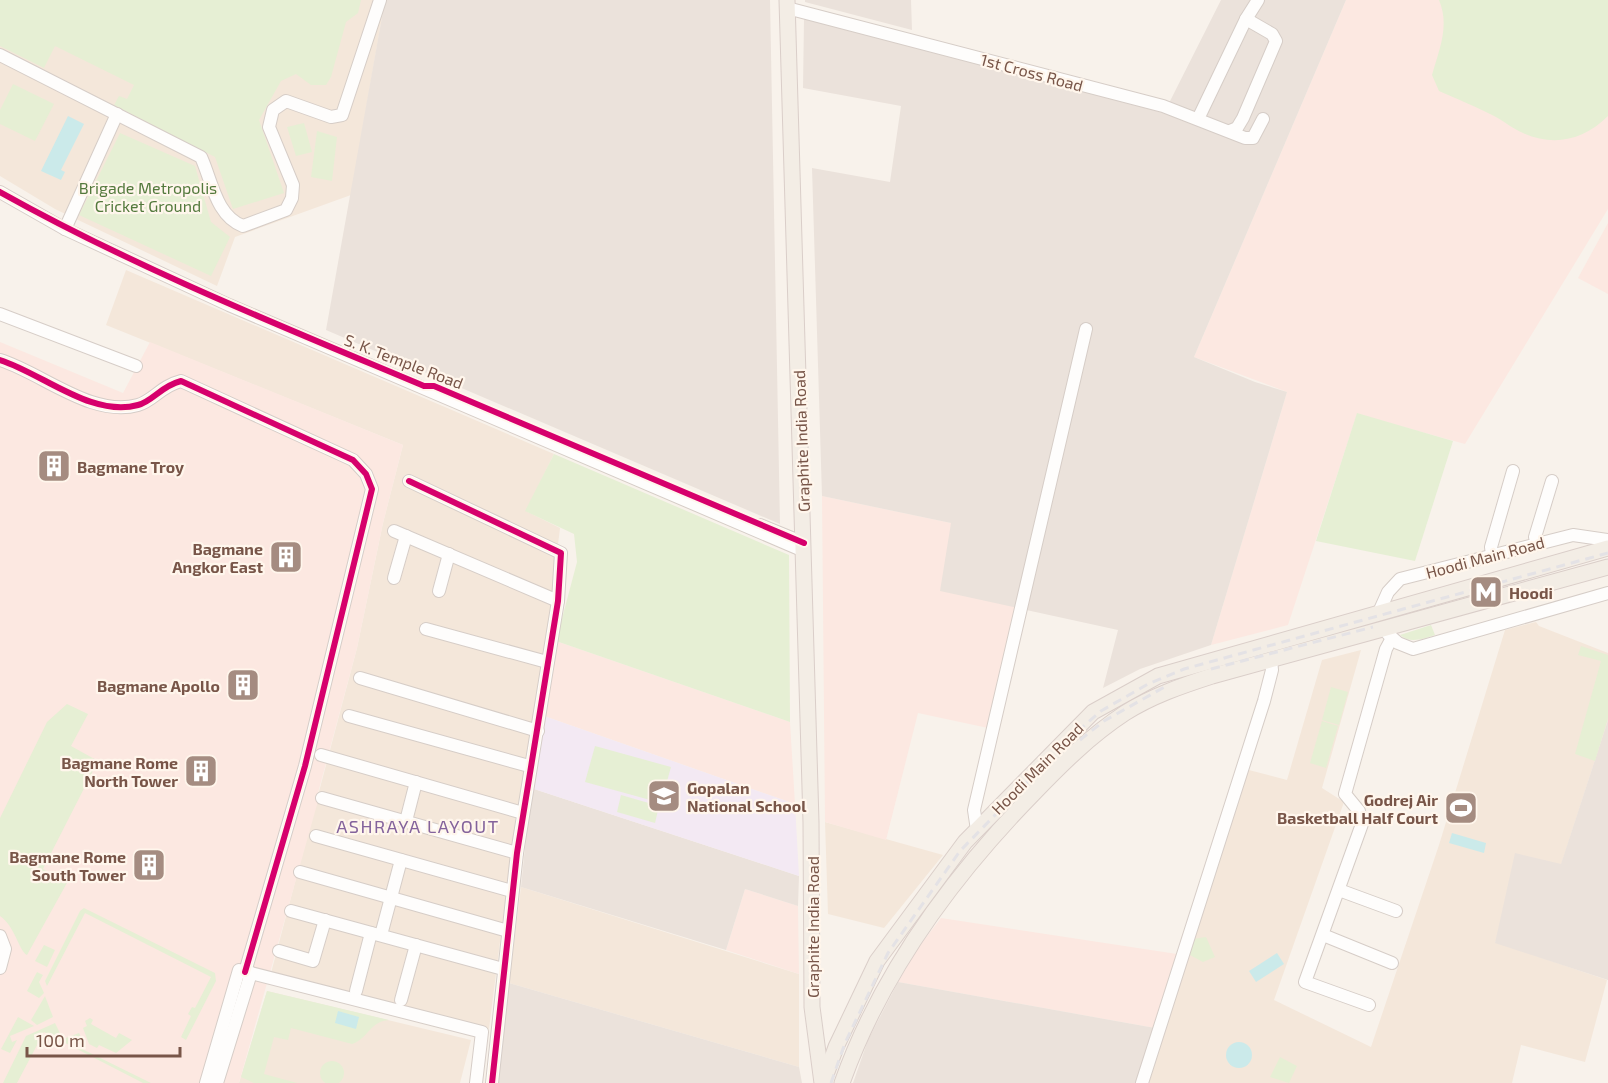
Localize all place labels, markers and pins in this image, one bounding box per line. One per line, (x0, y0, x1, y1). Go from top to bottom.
building icon: Bagmane Troy (36, 448, 72, 484)
place label: Bagmane Troy (77, 457, 184, 477)
place label: Bagmane Angkor East (172, 539, 263, 576)
building icon: Bagmane Angkor East (268, 539, 304, 575)
metro station icon: Hoodi (1468, 574, 1504, 610)
place label: Hoodi (1509, 583, 1553, 602)
building icon: Bagmane Apollo (225, 667, 261, 703)
place label: Bagmane Apollo (97, 676, 220, 695)
place label: Bagmane Rome North Tower (61, 753, 178, 790)
building icon: Bagmane Rome North Tower (183, 753, 219, 789)
school or university icon: Gopalan National School (646, 778, 682, 814)
place label: Gopalan National School (687, 778, 807, 815)
place label: Godrej Air Basketball Half Court (1277, 790, 1438, 827)
sports icon: Godrej Air Basketball Half Court (1443, 790, 1479, 826)
place label: Bagmane Rome South Tower (9, 847, 126, 884)
building icon: Bagmane Rome South Tower (131, 847, 167, 883)

